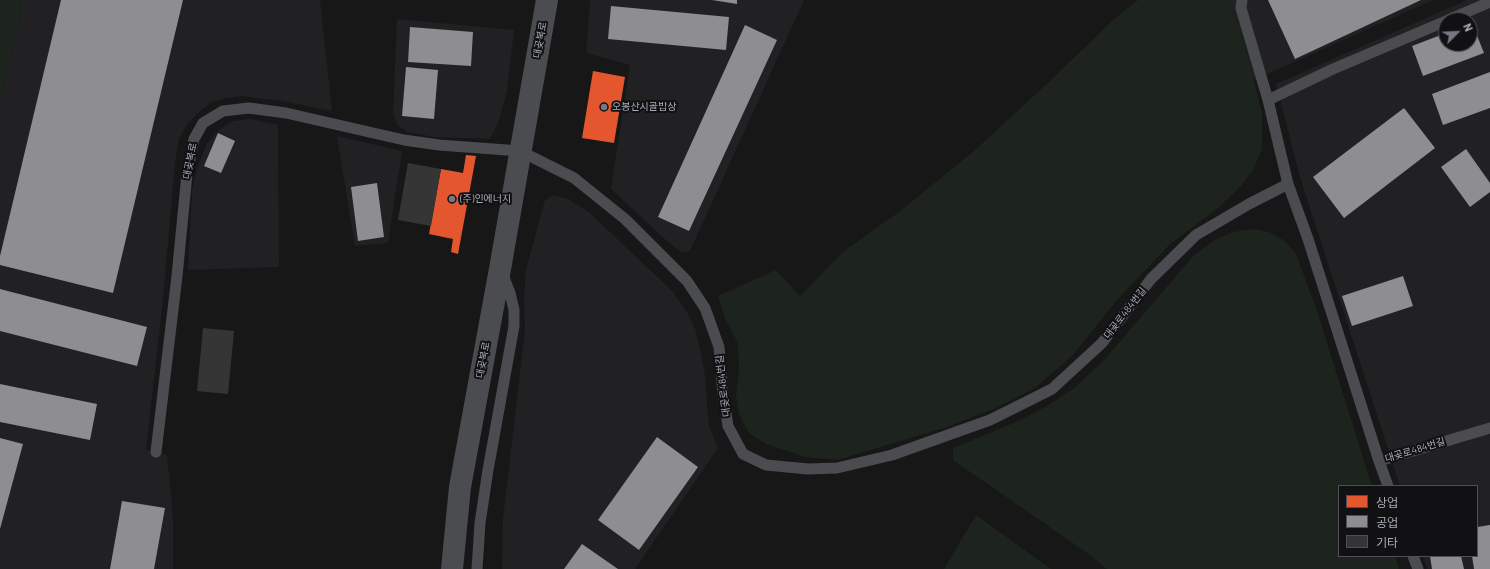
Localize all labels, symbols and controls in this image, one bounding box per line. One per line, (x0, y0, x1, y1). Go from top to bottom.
north arrow (1438, 12, 1478, 52)
street label: 대곶북로 (531, 21, 549, 59)
text: N (1461, 21, 1476, 33)
place label: 오봉산시골밥상 (612, 101, 676, 113)
marker: 오봉산시골밥상 (599, 102, 609, 112)
street label: 대곶북로 (181, 142, 199, 180)
place label: (주)인에너지 (460, 193, 511, 205)
marker: (주)인에너지 (447, 194, 457, 204)
street label: 대곶로484번길 (1101, 285, 1149, 341)
street label: 대곶북로 (474, 341, 492, 379)
street label: 대곶로484번길 (713, 354, 733, 418)
street label: 대곶로484번길 (1383, 435, 1447, 465)
legend (1338, 485, 1478, 557)
text: 상업 (1376, 495, 1398, 509)
text: 공업 (1376, 515, 1398, 529)
text: 기타 (1376, 535, 1398, 549)

